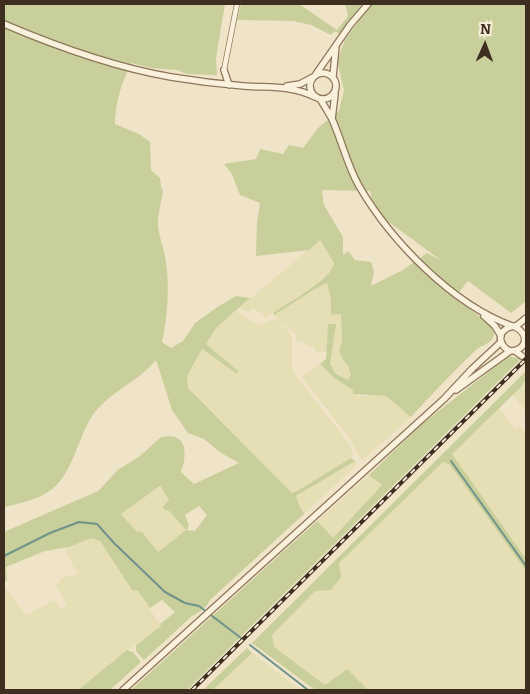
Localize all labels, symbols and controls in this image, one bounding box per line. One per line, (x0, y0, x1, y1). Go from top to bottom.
north arrow (460, 20, 510, 70)
text: N (480, 21, 491, 38)

